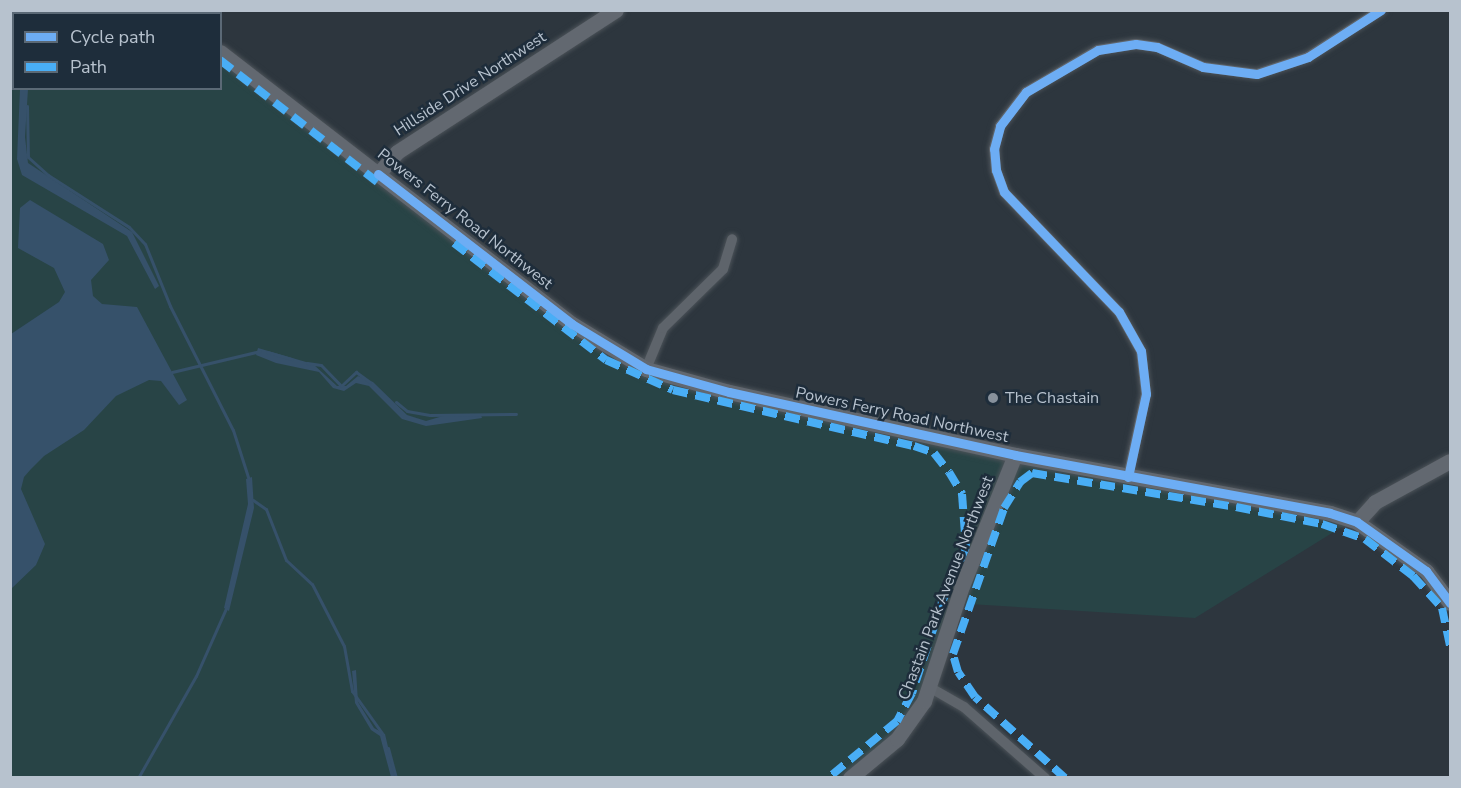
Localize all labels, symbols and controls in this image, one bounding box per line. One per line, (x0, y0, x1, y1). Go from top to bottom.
legend (12, 12, 222, 90)
text: Cycle path (70, 25, 155, 49)
street label: Hillside Drive Northwest (390, 28, 550, 140)
text: Path (70, 55, 107, 79)
street label: Powers Ferry Road Northwest (374, 145, 556, 293)
street label: Powers Ferry Road Northwest (794, 383, 1010, 447)
place label: The Chastain (1005, 388, 1099, 408)
marker: The Chastain (986, 391, 1000, 405)
street label: Chastain Park Avenue Northwest (894, 473, 998, 703)

